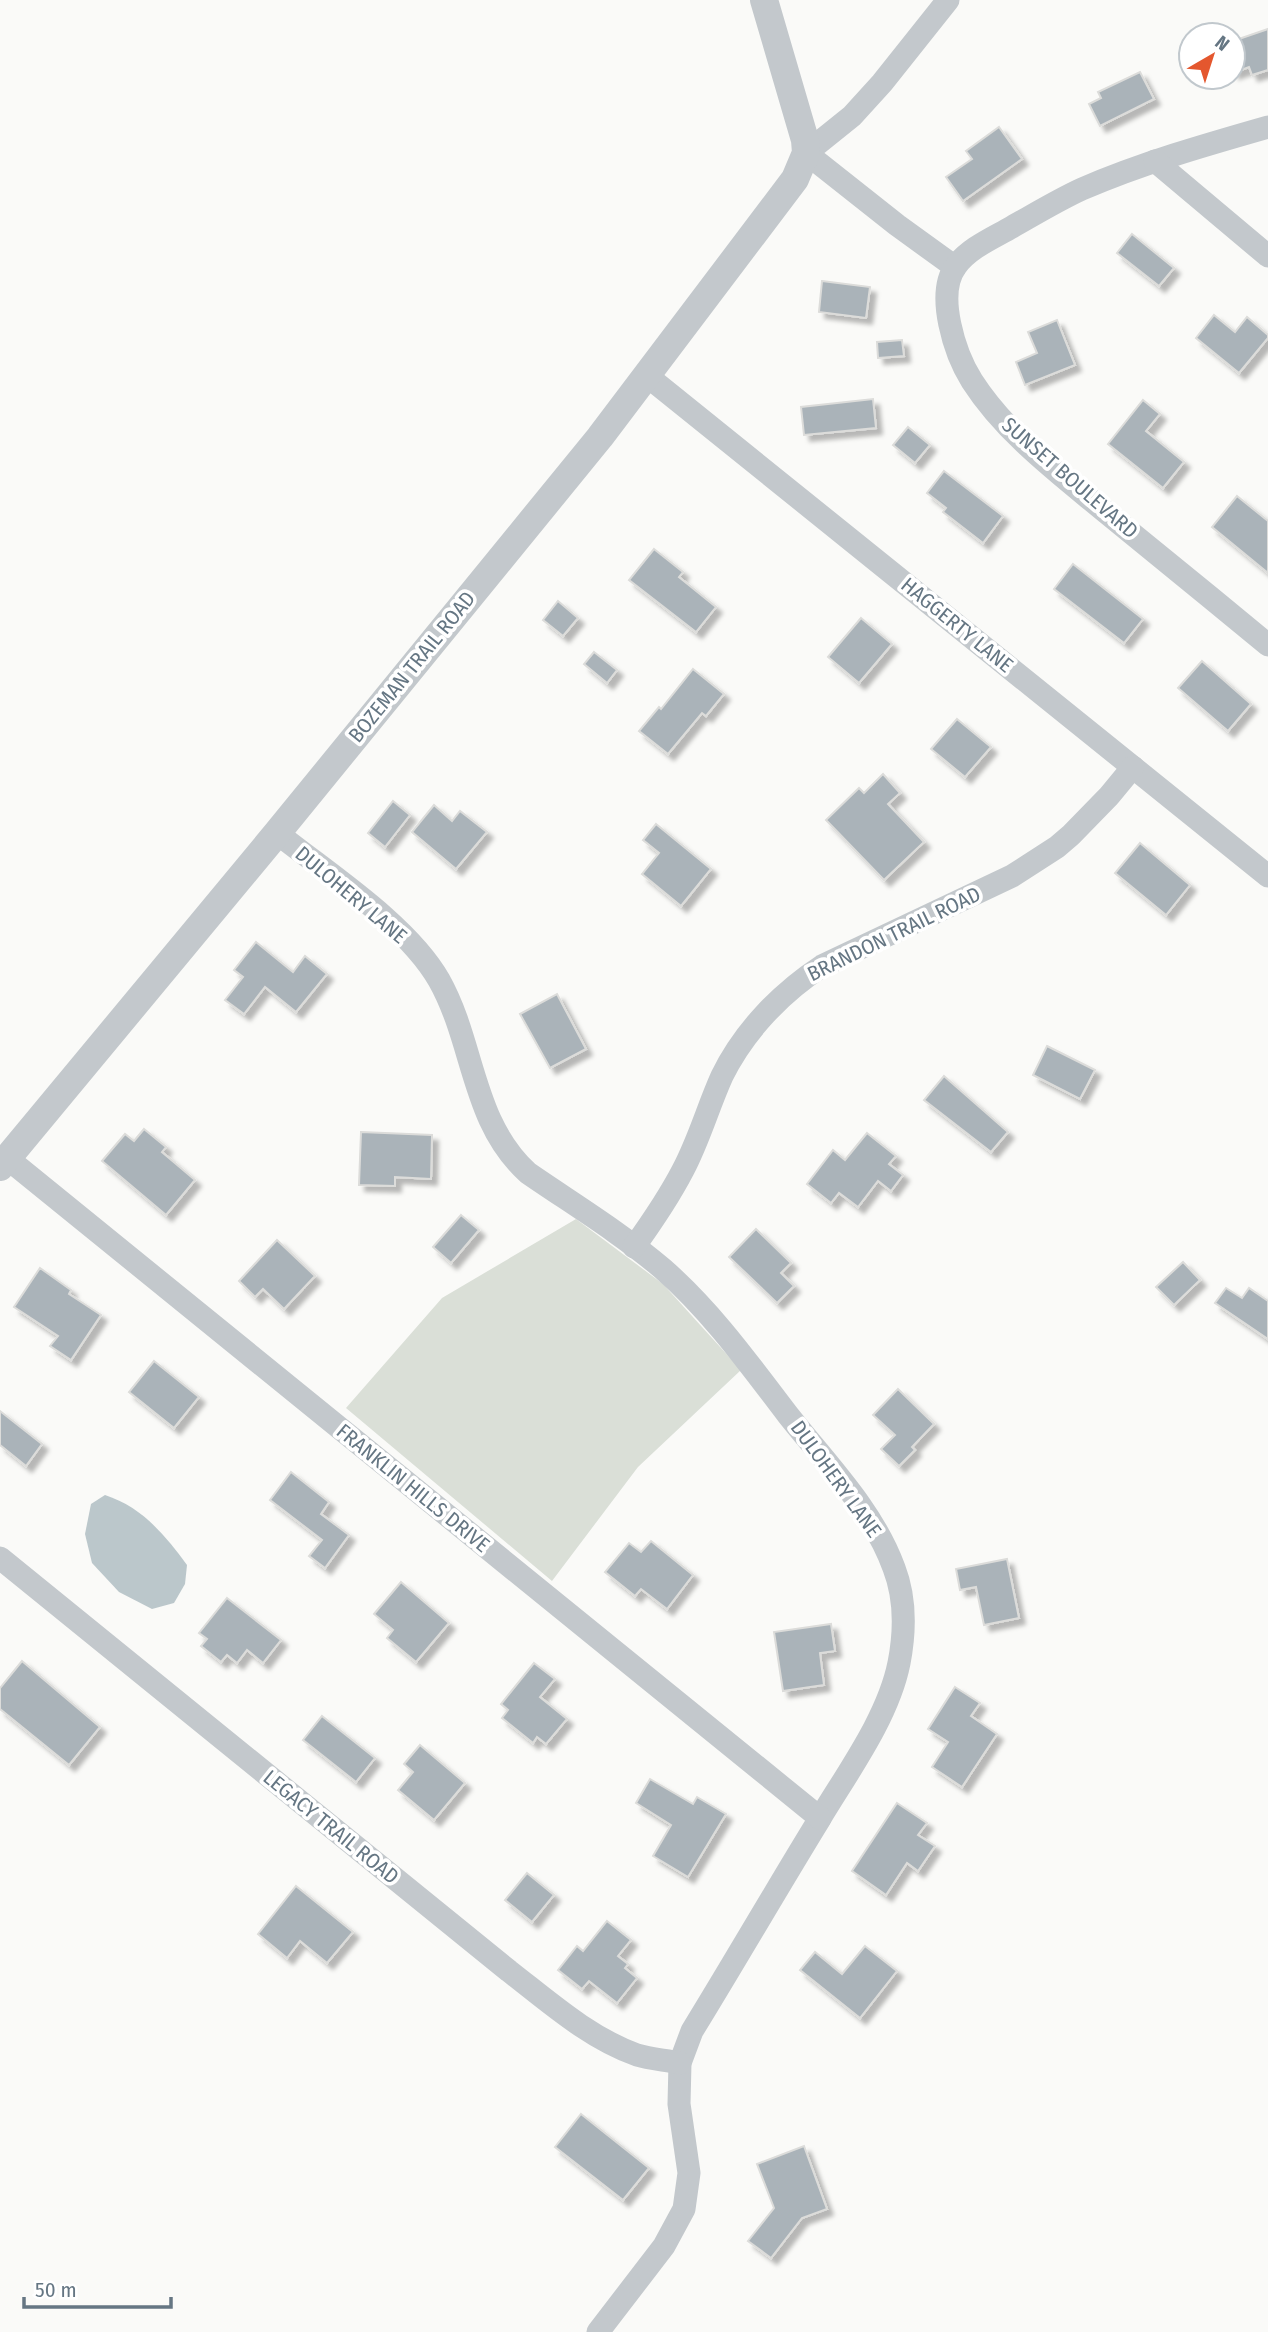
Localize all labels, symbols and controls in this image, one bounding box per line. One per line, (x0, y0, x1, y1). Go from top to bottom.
north arrow (1177, 21, 1247, 91)
text: N (1211, 31, 1234, 56)
street label: SUNSET BOULEVARD (997, 412, 1143, 544)
street label: HAGGERTY LANE (896, 572, 1018, 678)
street label: BOZEMAN TRAIL ROAD (343, 586, 481, 748)
street label: DULOHERY LANE (290, 841, 412, 949)
street label: BRANDON TRAIL ROAD (803, 881, 985, 987)
street label: DULOHERY LANE (785, 1416, 887, 1543)
street label: FRANKLIN HILLS DRIVE (331, 1418, 495, 1558)
street label: LEGACY TRAIL ROAD (258, 1764, 404, 1890)
scale bar (24, 2266, 172, 2310)
text: 50 m (35, 2277, 77, 2303)

